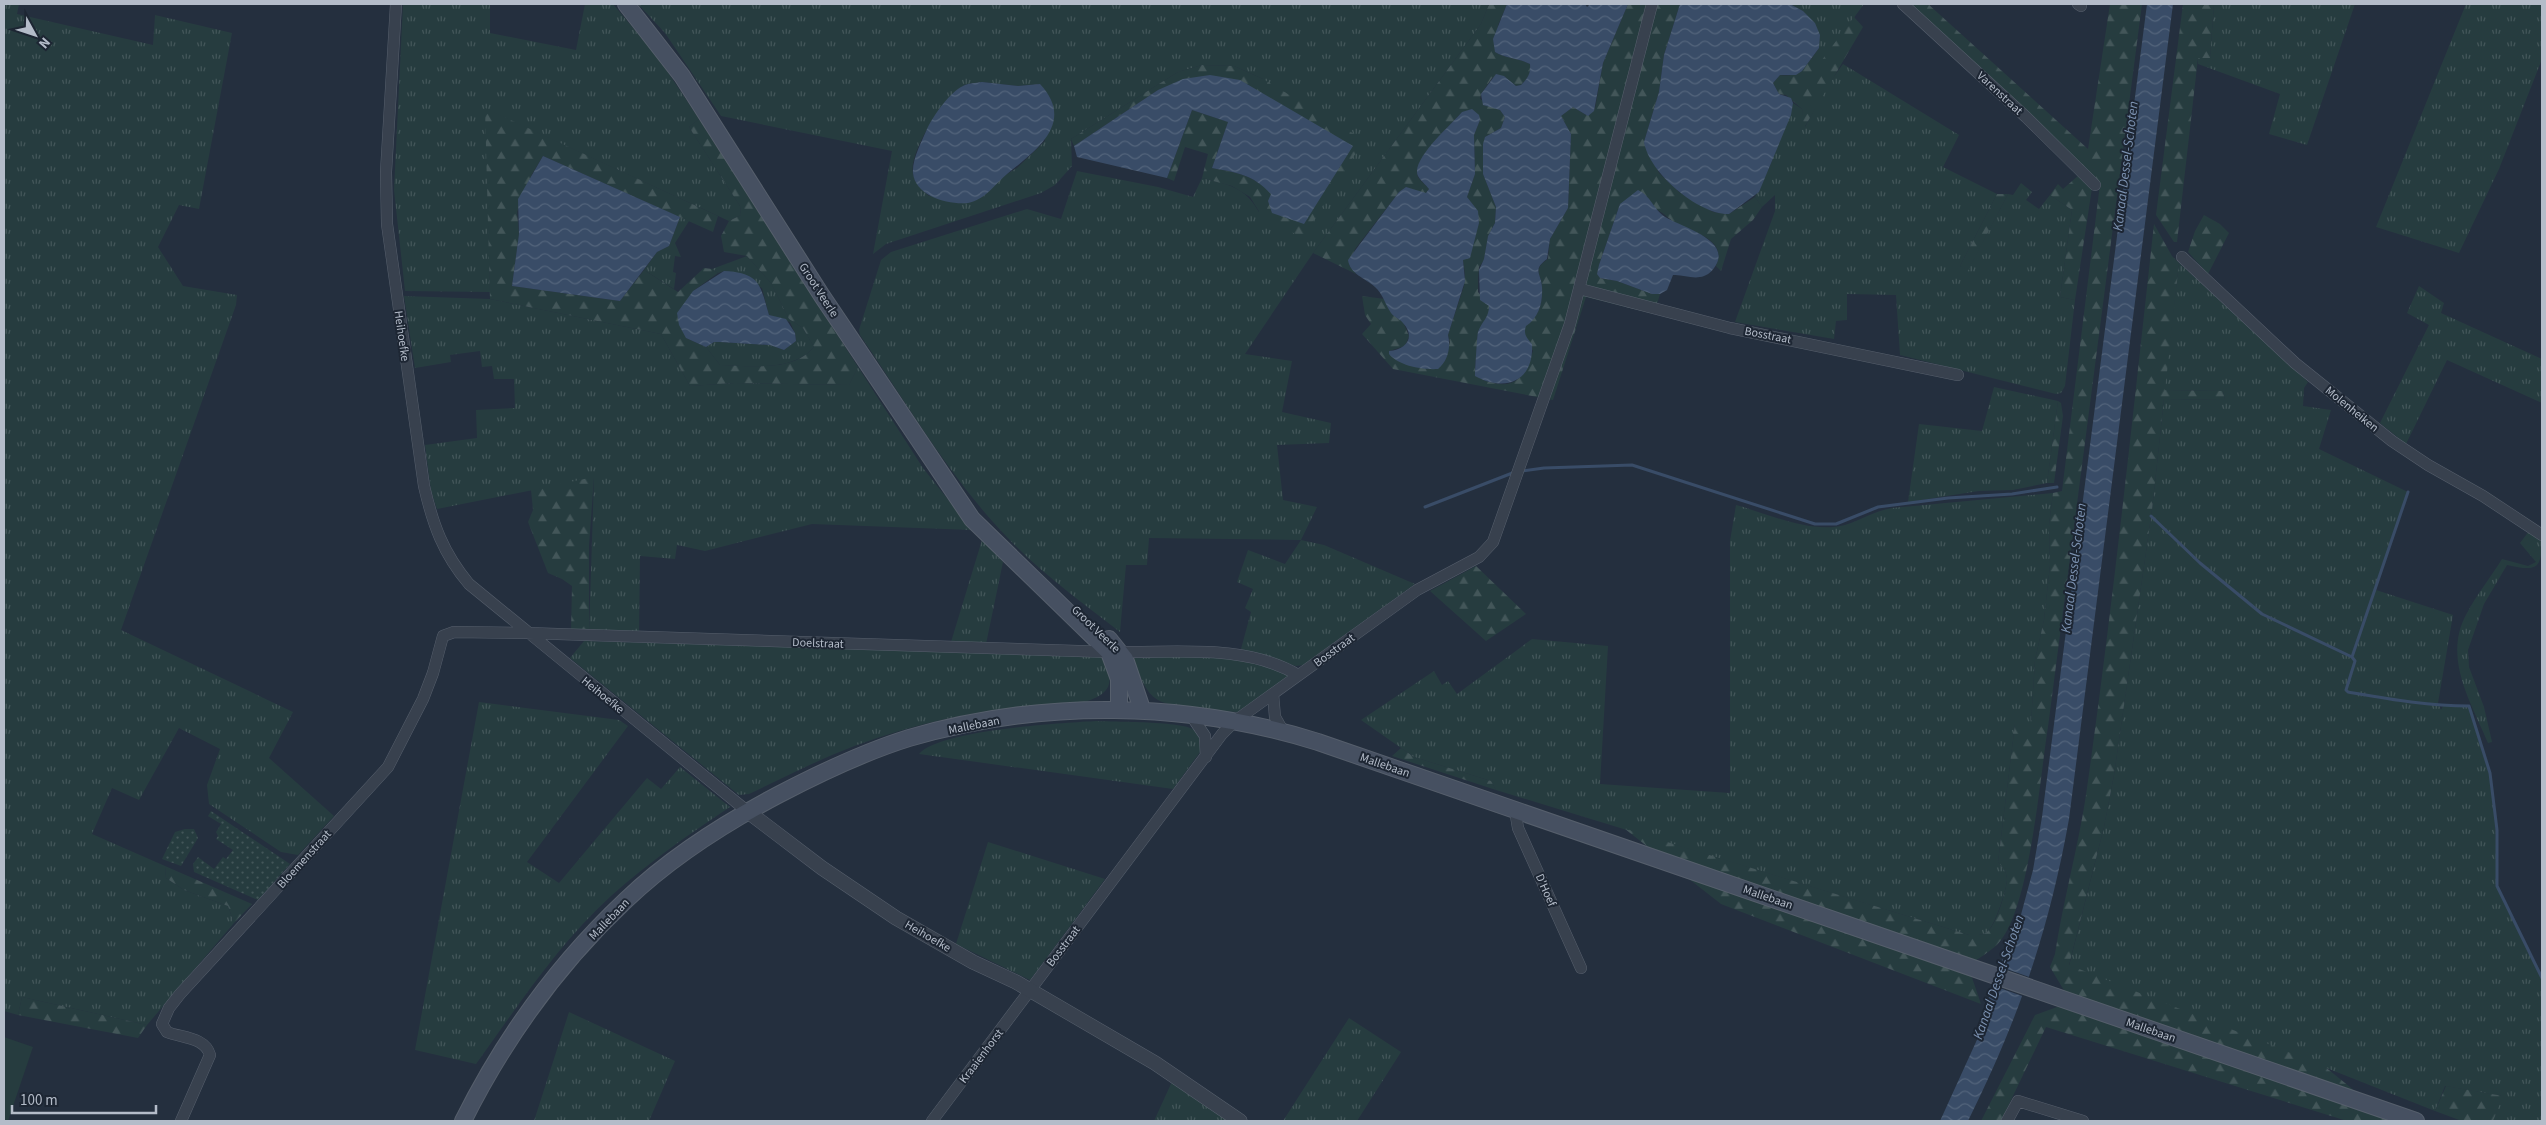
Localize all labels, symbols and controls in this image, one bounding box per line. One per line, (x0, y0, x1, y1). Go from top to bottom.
north arrow (10, 10, 60, 60)
text: N (34, 33, 55, 53)
street label: Varenstraat (1973, 68, 2026, 119)
water label: Kanaal Dessel-Schoten (2108, 100, 2144, 232)
street label: Groot Veerle (795, 260, 843, 321)
street label: Heihoefke (390, 310, 413, 362)
street label: Bosstraat (1743, 323, 1793, 348)
street label: Molenheiken (2321, 382, 2382, 436)
water label: Kanaal Dessel-Schoten (2056, 502, 2092, 634)
street label: Groot Veerle (1068, 602, 1124, 657)
street label: Bosstraat (1310, 630, 1358, 671)
street label: Doelstraat (792, 634, 844, 653)
street label: Heihoefke (578, 673, 628, 718)
street label: Mallebaan (947, 712, 1001, 739)
street label: Mallebaan (1357, 749, 1412, 782)
street label: Bloemenstraat (273, 826, 335, 892)
street label: D'Hoef (1531, 871, 1560, 910)
street label: Mallebaan (1740, 881, 1795, 914)
street label: Mallebaan (585, 895, 634, 944)
water label: Kanaal Dessel-Schoten (1968, 912, 2030, 1042)
street label: Heihoefke (901, 916, 954, 957)
street label: Bosstraat (1042, 922, 1084, 970)
street label: Mallebaan (2123, 1014, 2178, 1047)
street label: Kraaienhorst (955, 1025, 1008, 1087)
scale bar (12, 1082, 156, 1114)
text: 100 m (20, 1090, 58, 1111)

